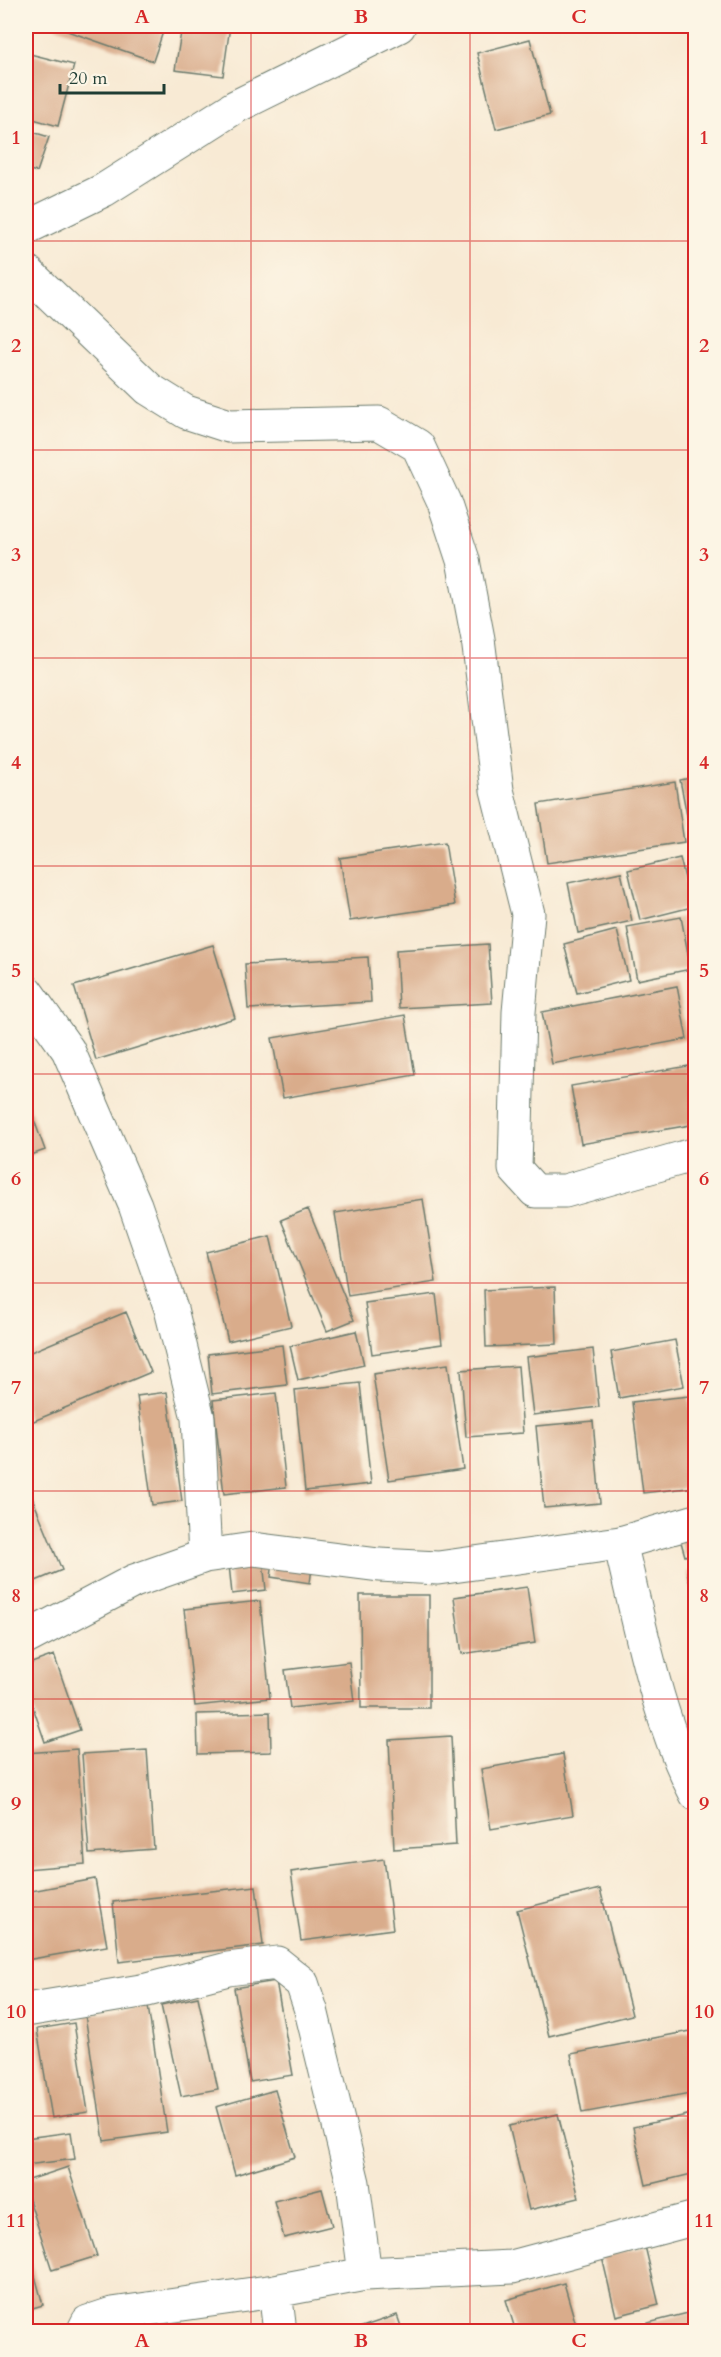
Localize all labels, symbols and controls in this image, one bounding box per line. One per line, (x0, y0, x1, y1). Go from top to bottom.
text: A (134, 3, 150, 30)
text: B (354, 3, 368, 30)
text: C (571, 3, 587, 30)
scale bar (60, 57, 164, 95)
text: 20 m (69, 66, 108, 91)
text: 1 (11, 124, 21, 151)
text: 1 (699, 124, 709, 151)
text: 2 (11, 332, 21, 359)
text: 2 (699, 332, 709, 359)
text: 3 (11, 541, 21, 568)
text: 3 (699, 541, 709, 568)
text: 4 (11, 749, 21, 776)
text: 4 (699, 749, 709, 776)
text: 5 (11, 957, 21, 984)
text: 5 (699, 957, 709, 984)
text: 6 (11, 1165, 21, 1192)
text: 6 (699, 1165, 709, 1192)
text: 7 (11, 1374, 21, 1401)
text: 7 (699, 1374, 709, 1401)
text: 8 (11, 1582, 21, 1609)
text: 8 (699, 1582, 709, 1609)
text: 9 (11, 1790, 21, 1817)
text: 9 (699, 1790, 709, 1817)
text: 10 (6, 1998, 26, 2025)
text: 10 (694, 1998, 714, 2025)
text: 11 (6, 2207, 26, 2234)
text: 11 (694, 2207, 714, 2234)
text: A (134, 2327, 150, 2354)
text: B (354, 2327, 368, 2354)
text: C (571, 2327, 587, 2354)

